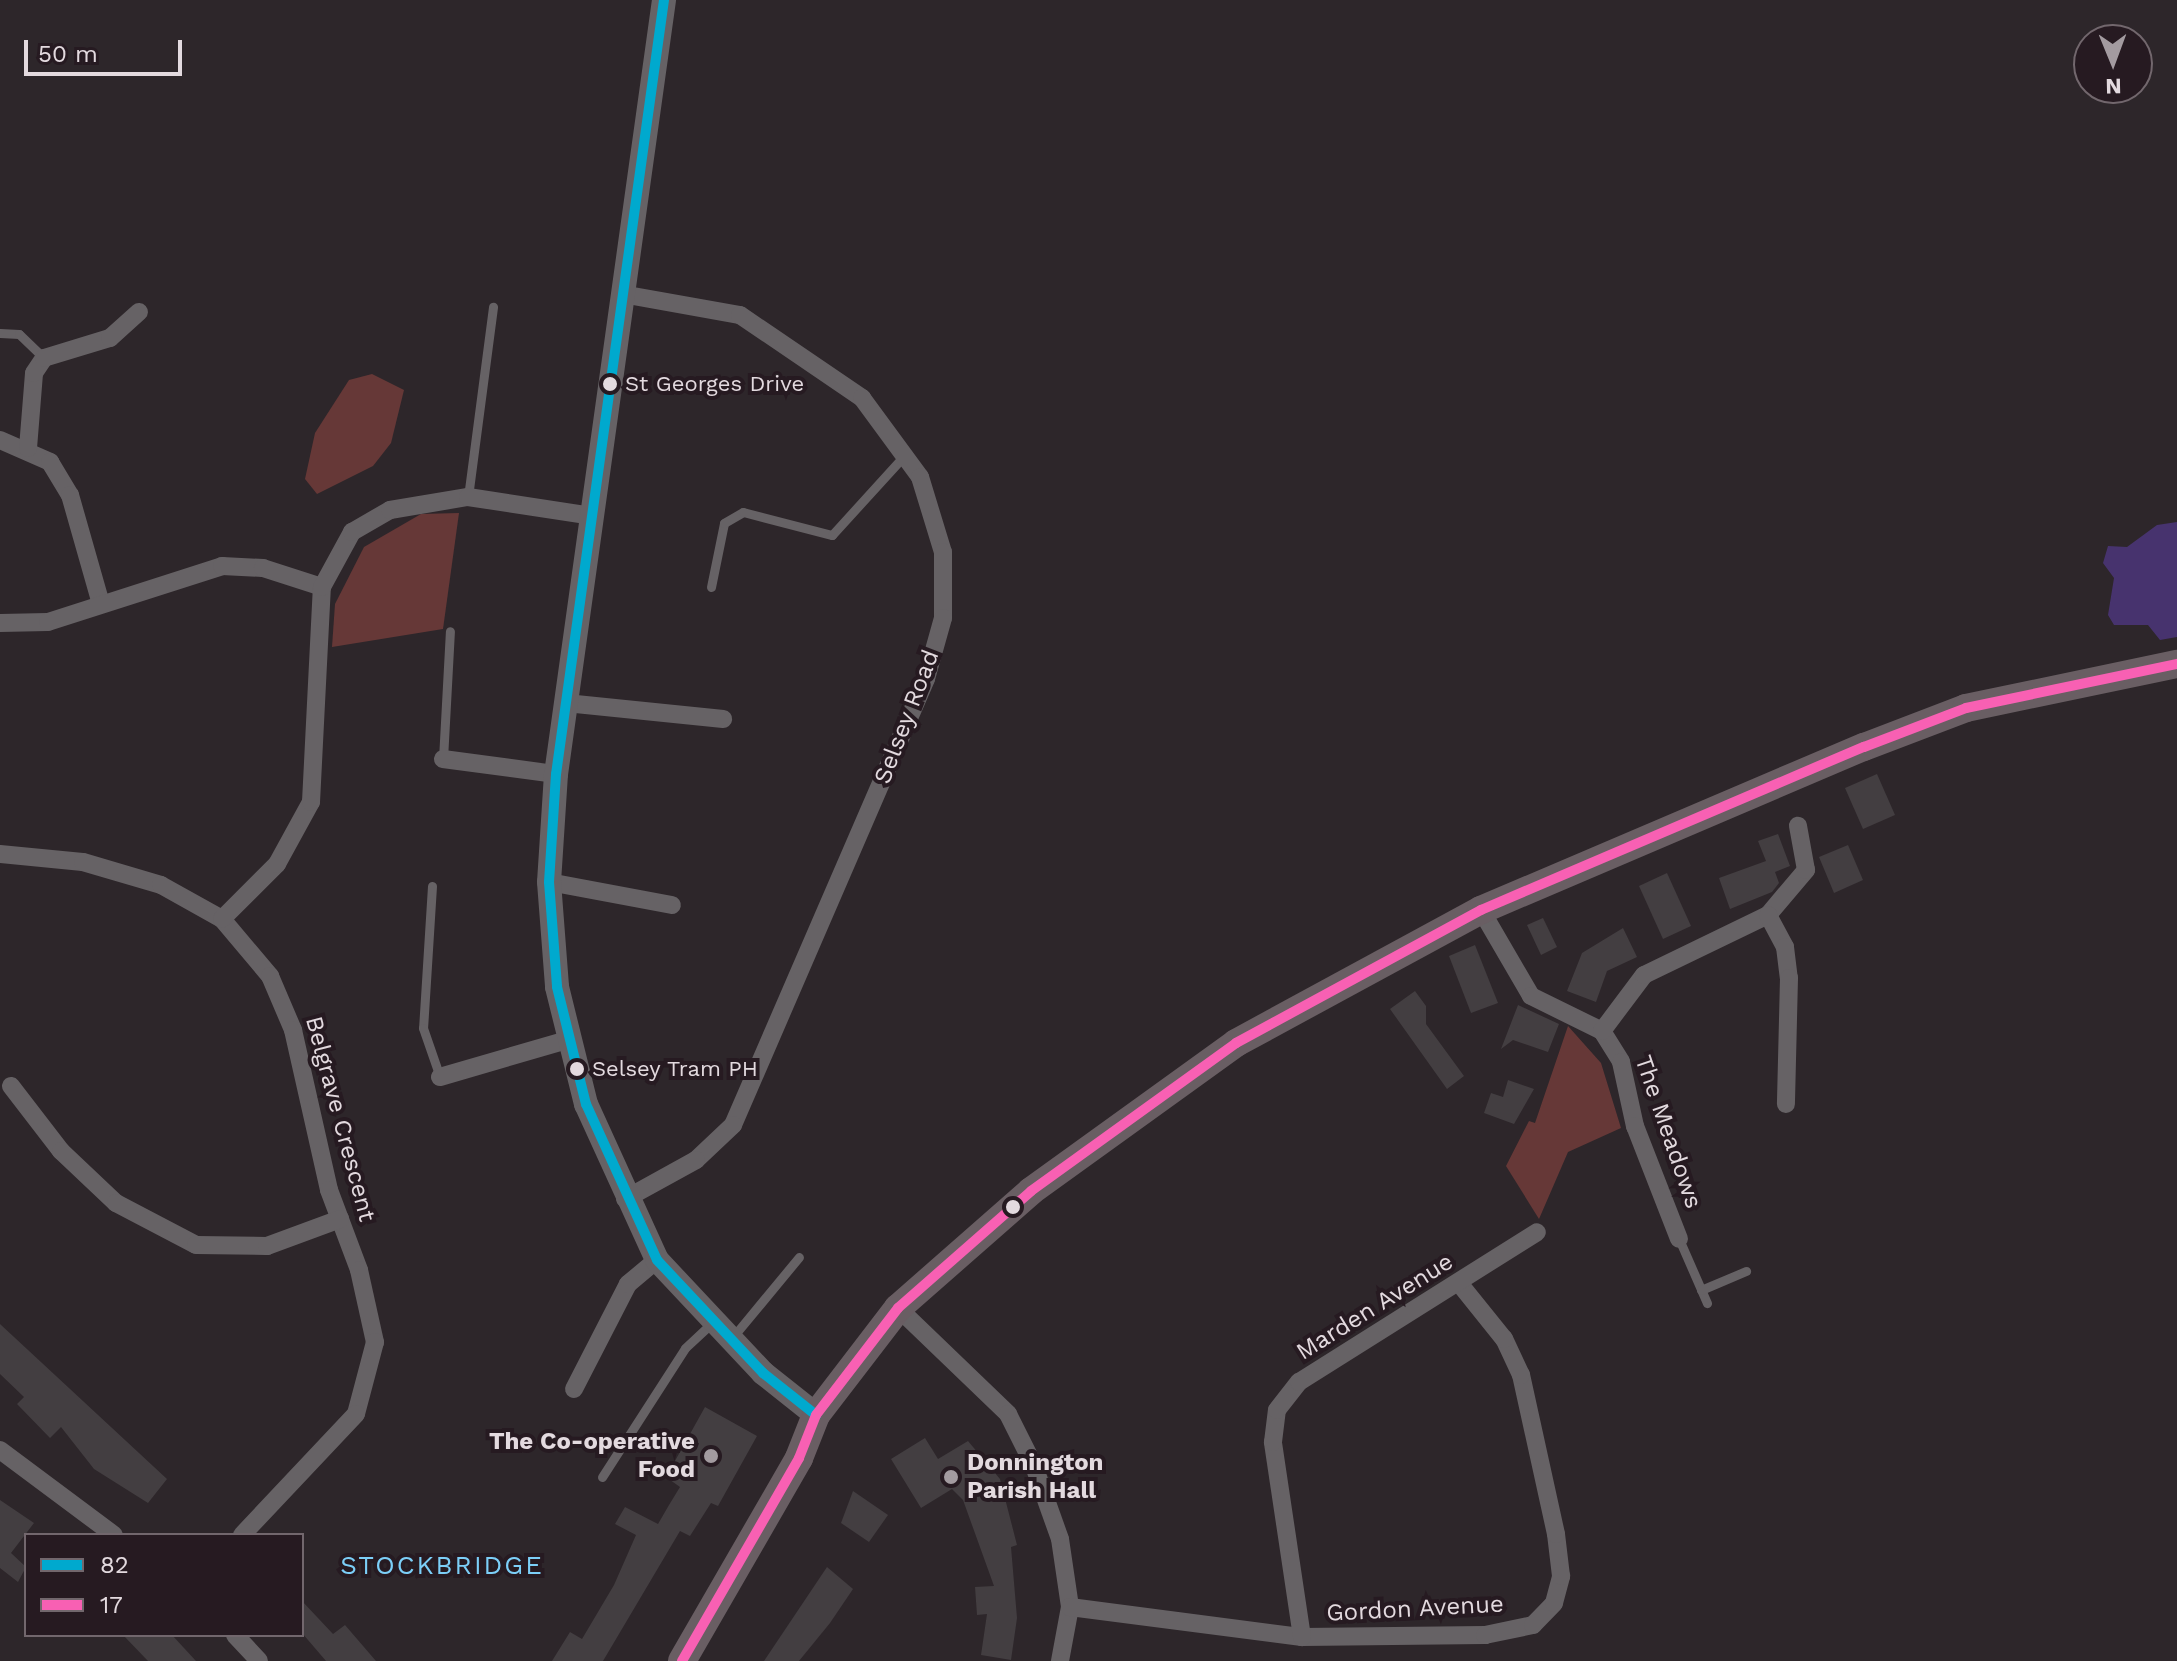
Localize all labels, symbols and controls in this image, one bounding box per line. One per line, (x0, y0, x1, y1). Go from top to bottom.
scale bar (28, 24, 186, 74)
north arrow (2073, 24, 2153, 104)
text: 50 m (38, 40, 98, 68)
text: N (2105, 74, 2122, 99)
place label: St Georges Drive (625, 371, 804, 397)
marker: St Georges Drive (602, 376, 618, 392)
street label: Selsey Road (868, 646, 946, 788)
street label: Belgrave Crescent (299, 1013, 381, 1225)
street label: The Meadows (1628, 1052, 1708, 1212)
place label: Selsey Tram PH (592, 1056, 759, 1082)
marker: Selsey Tram PH (569, 1061, 585, 1077)
unlabelled marker (1005, 1199, 1021, 1215)
street label: Marden Avenue (1291, 1247, 1459, 1367)
place label: The Co-operative Food (489, 1428, 695, 1484)
marker: The Co-operative Food (702, 1447, 720, 1465)
place label: Donnington Parish Hall (967, 1449, 1103, 1505)
marker: Donnington Parish Hall (942, 1468, 960, 1486)
legend (24, 1533, 304, 1637)
district label: STOCKBRIDGE (340, 1550, 544, 1582)
text: 82 (100, 1551, 129, 1579)
street label: Gordon Avenue (1325, 1590, 1505, 1628)
text: 17 (100, 1591, 123, 1619)

